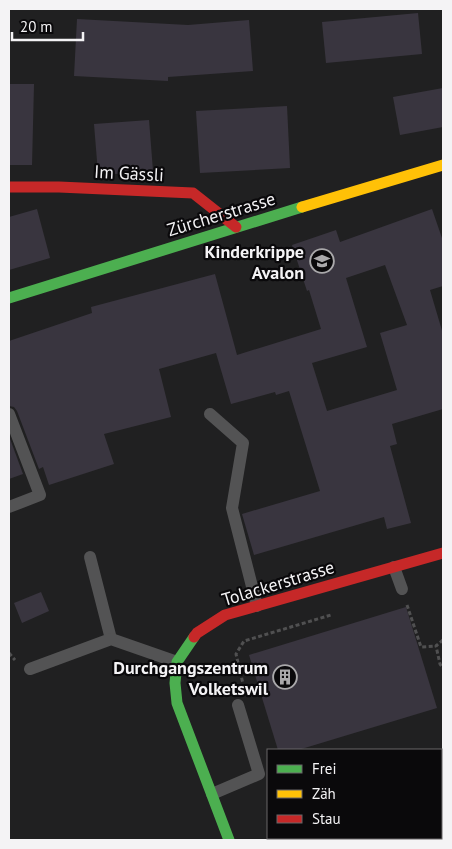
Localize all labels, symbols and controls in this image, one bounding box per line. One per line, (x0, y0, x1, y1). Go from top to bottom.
scale bar (12, 10, 84, 42)
text: 20 m (20, 17, 53, 36)
street label: Im Gässli (94, 160, 164, 186)
street label: Zürcherstrasse (164, 187, 278, 241)
place label: Kinderkrippe Avalon (204, 240, 304, 284)
school or university icon: Kinderkrippe Avalon (309, 248, 335, 274)
street label: Tolackerstrasse (219, 555, 337, 611)
place label: Durchgangszentrum Volketswil (113, 656, 269, 700)
building icon: Durchgangszentrum Volketswil (272, 664, 298, 690)
legend (267, 749, 442, 839)
text: Frei (312, 759, 337, 778)
text: Zäh (312, 784, 336, 803)
text: Stau (312, 809, 341, 828)

